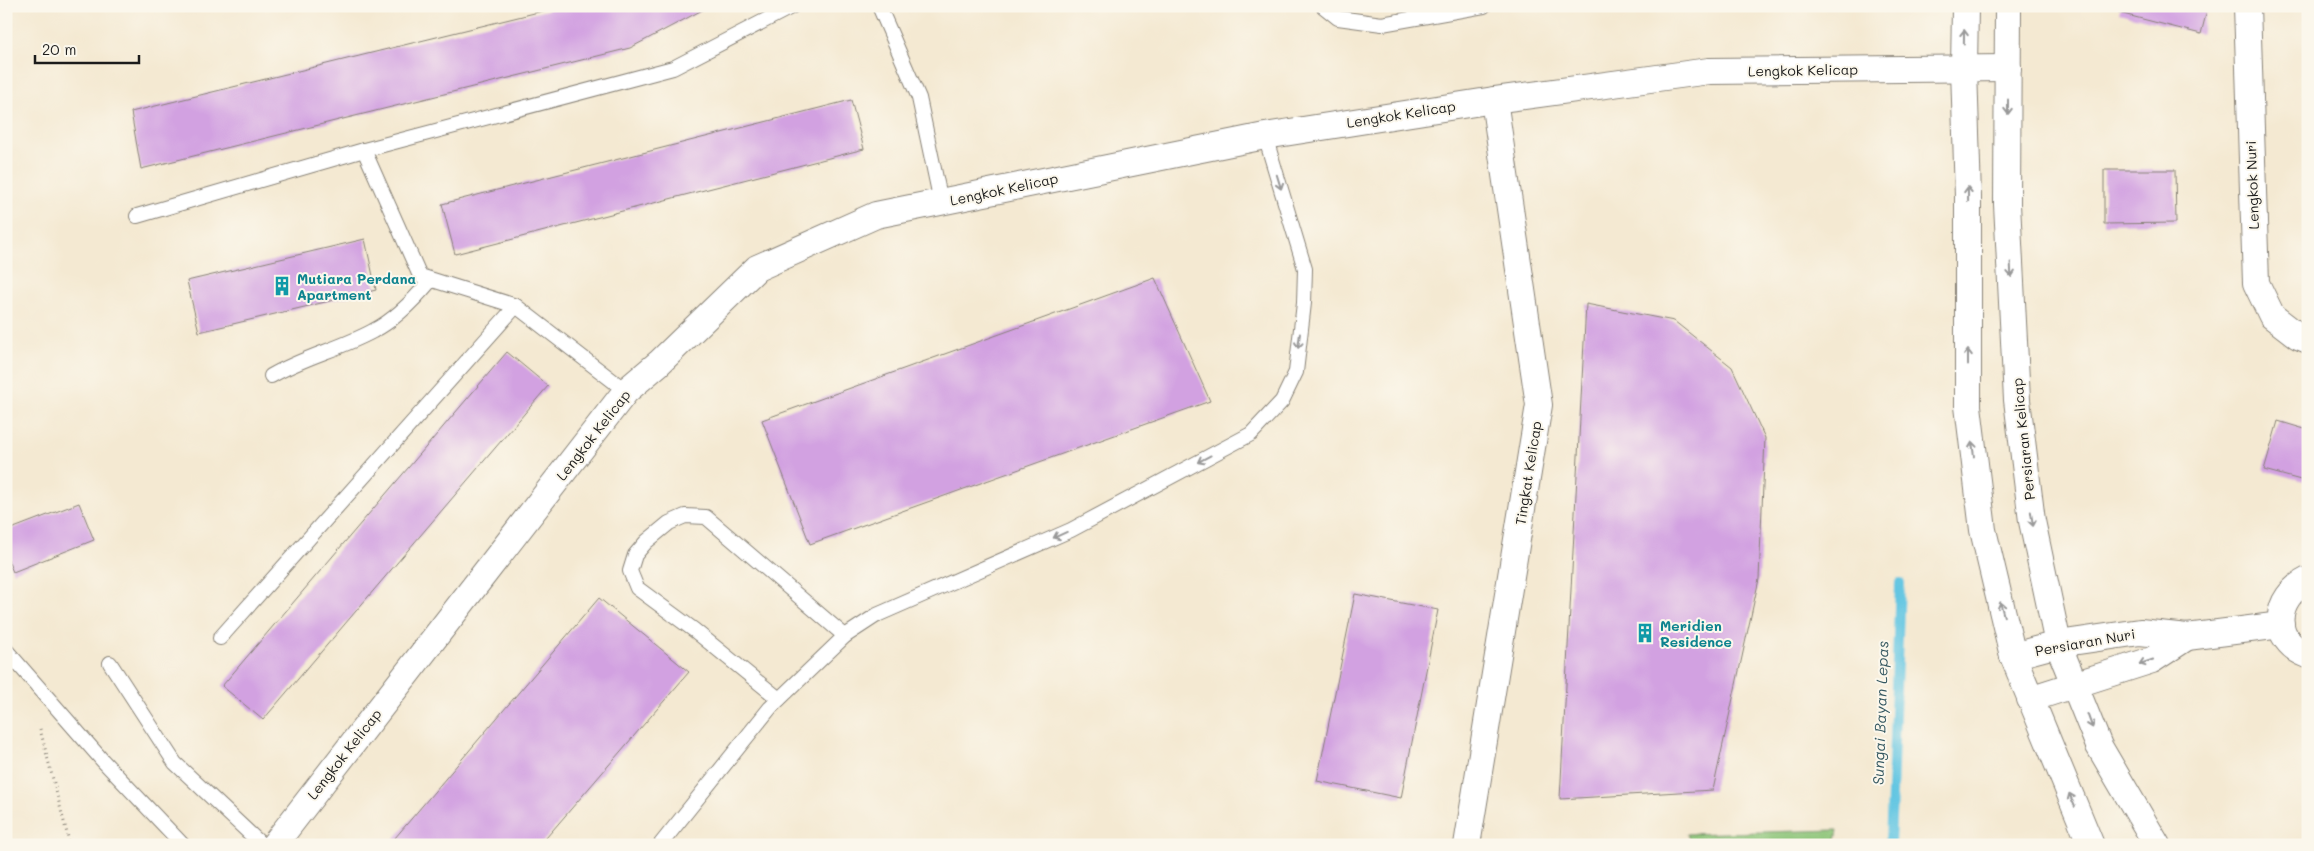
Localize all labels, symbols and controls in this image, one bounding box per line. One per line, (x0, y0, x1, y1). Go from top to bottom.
one-way arrow (1959, 30, 1969, 46)
scale bar (35, 32, 139, 64)
text: 20 m (42, 39, 76, 59)
street label: Lengkok Kelicap (1748, 60, 1858, 80)
street label: Lengkok Kelicap (1345, 96, 1457, 132)
one-way arrow (2003, 99, 2013, 115)
street label: Lengkok Nuri (2241, 140, 2263, 230)
street label: Lengkok Kelicap (948, 168, 1060, 210)
one-way arrow (1275, 174, 1285, 190)
one-way arrow (1963, 187, 1973, 203)
one-way arrow (2006, 262, 2015, 278)
place label: Mutiara Perdana Apartment (297, 269, 417, 304)
building icon: Mutiara Perdana Apartment (271, 275, 293, 297)
one-way arrow (1294, 332, 1304, 348)
one-way arrow (1963, 349, 1973, 366)
street label: Persiaran Kelicap (2007, 377, 2039, 501)
street label: Lengkok Kelicap (552, 386, 634, 484)
street label: Tingkat Kelicap (1510, 420, 1546, 526)
one-way arrow (1968, 441, 1978, 457)
one-way arrow (1196, 454, 1211, 464)
one-way arrow (2027, 510, 2037, 526)
one-way arrow (1053, 530, 1068, 540)
one-way arrow (1997, 601, 2006, 617)
place label: Meridien Residence (1660, 616, 1732, 651)
building icon: Meridien Residence (1634, 622, 1656, 644)
street label: Persiaran Nuri (2033, 624, 2137, 660)
water label: Sungai Bayan Lepas (1867, 640, 1893, 786)
one-way arrow (2139, 658, 2154, 667)
street label: Lengkok Kelicap (303, 705, 385, 803)
one-way arrow (2086, 713, 2095, 728)
one-way arrow (2066, 793, 2076, 808)

